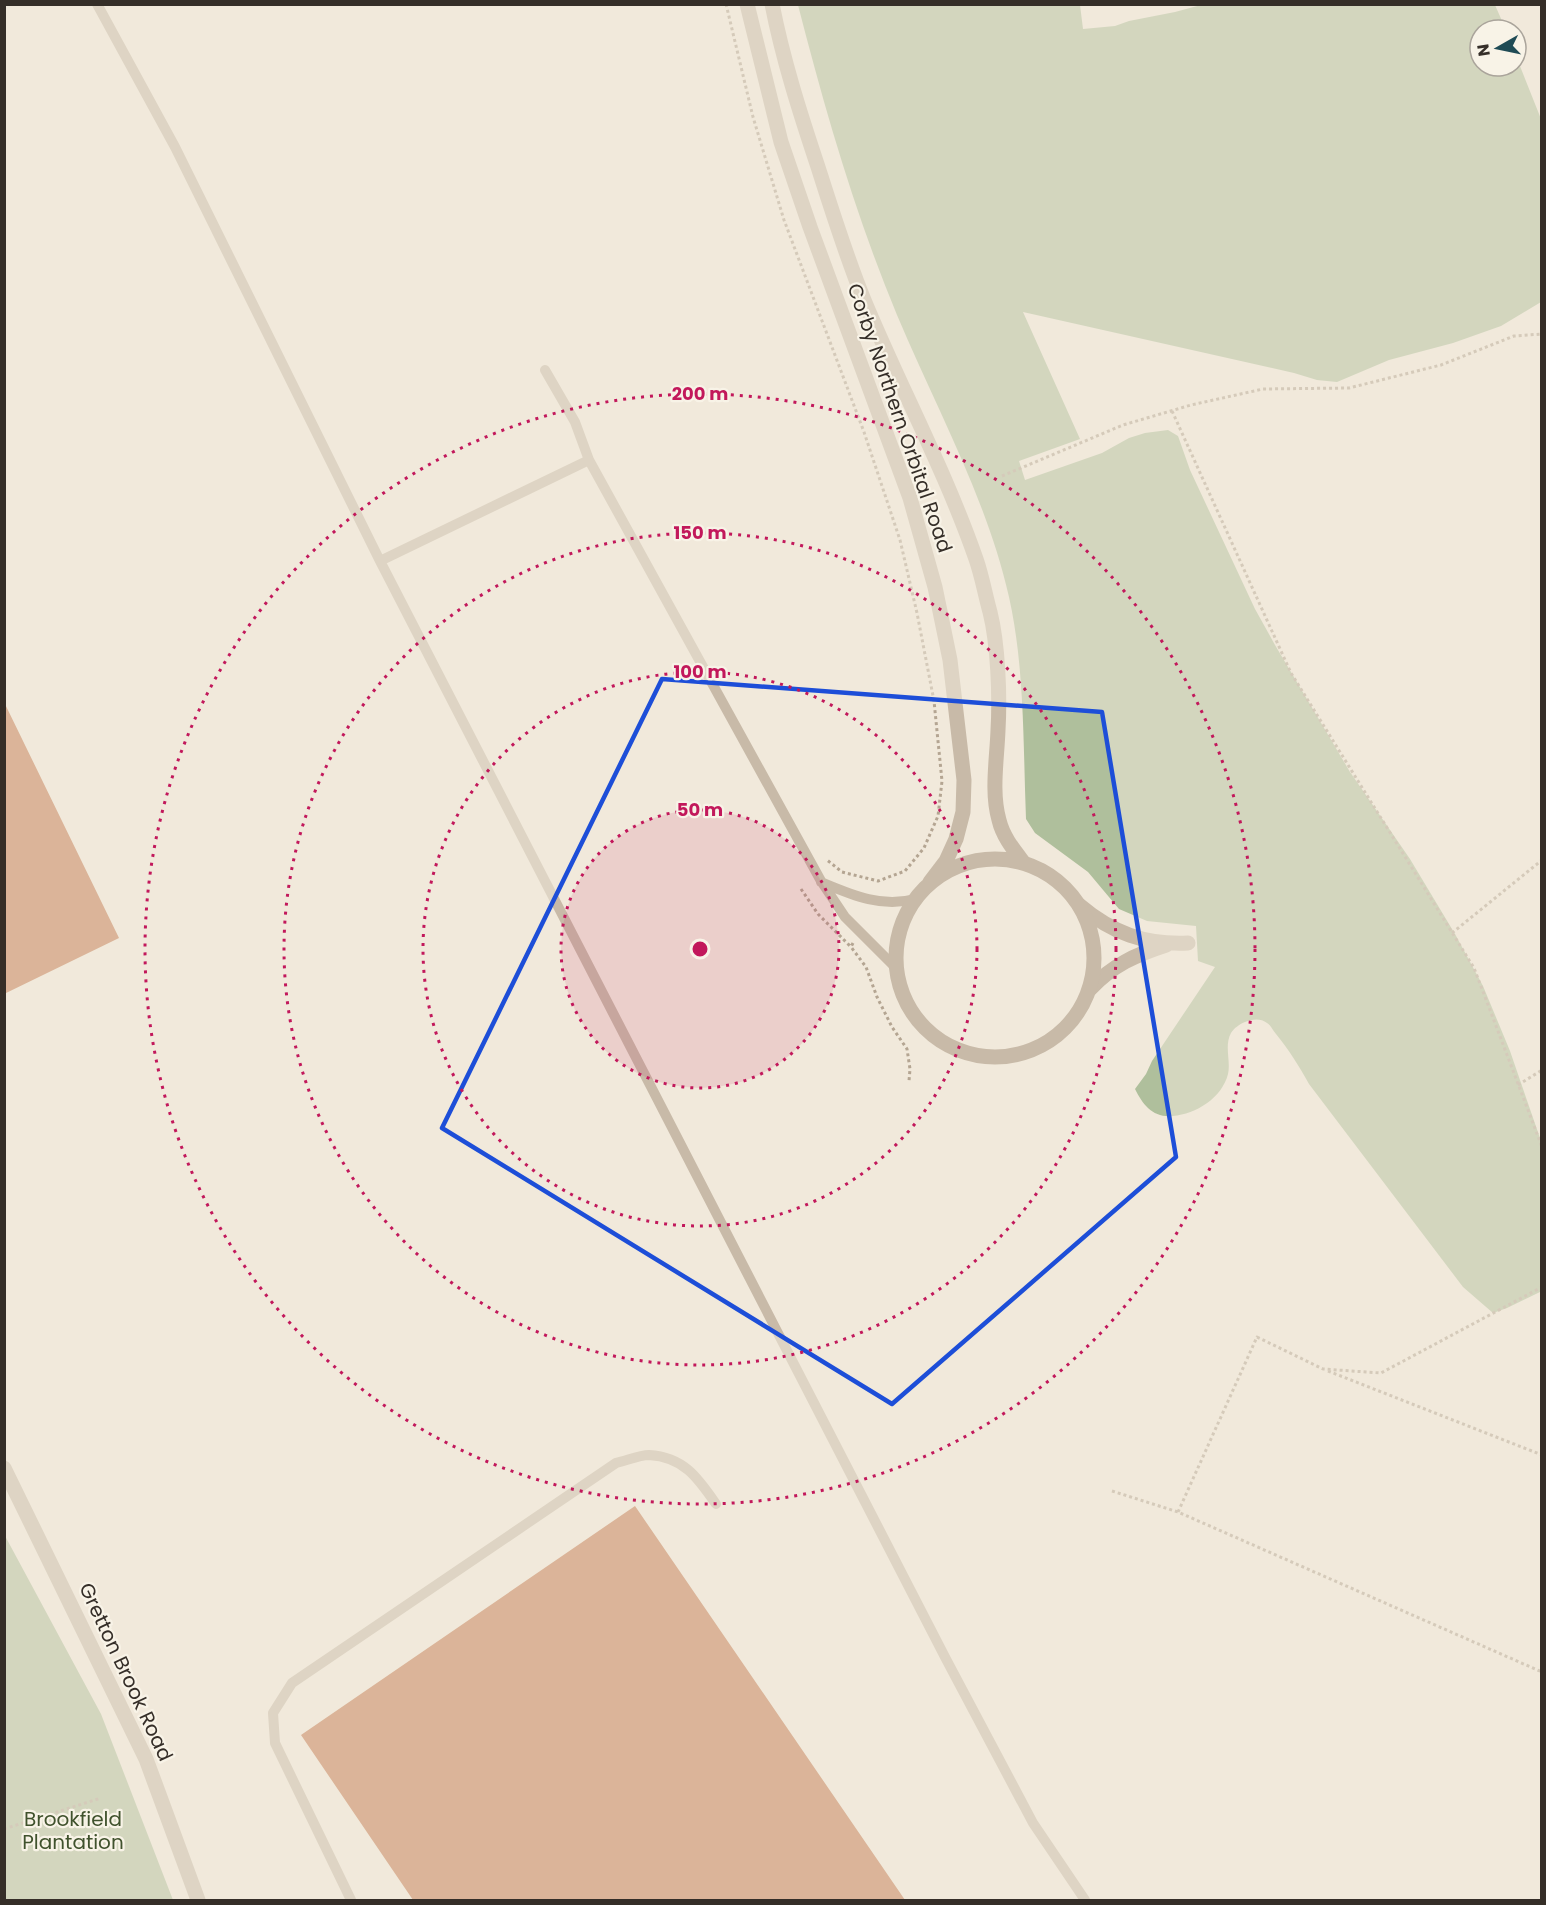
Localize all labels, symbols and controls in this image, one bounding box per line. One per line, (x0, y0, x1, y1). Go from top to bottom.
north arrow (1468, 18, 1528, 78)
text: N (1471, 43, 1496, 58)
street label: Corby Northern Orbital Road (841, 280, 959, 556)
text: 200 m (672, 381, 728, 406)
text: 150 m (673, 520, 727, 545)
text: 100 m (673, 659, 727, 684)
text: 50 m (677, 797, 723, 822)
centre of rings (690, 939, 710, 959)
street label: Gretton Brook Road (72, 1578, 180, 1766)
park label: Brookfield Plantation (22, 1805, 124, 1856)

